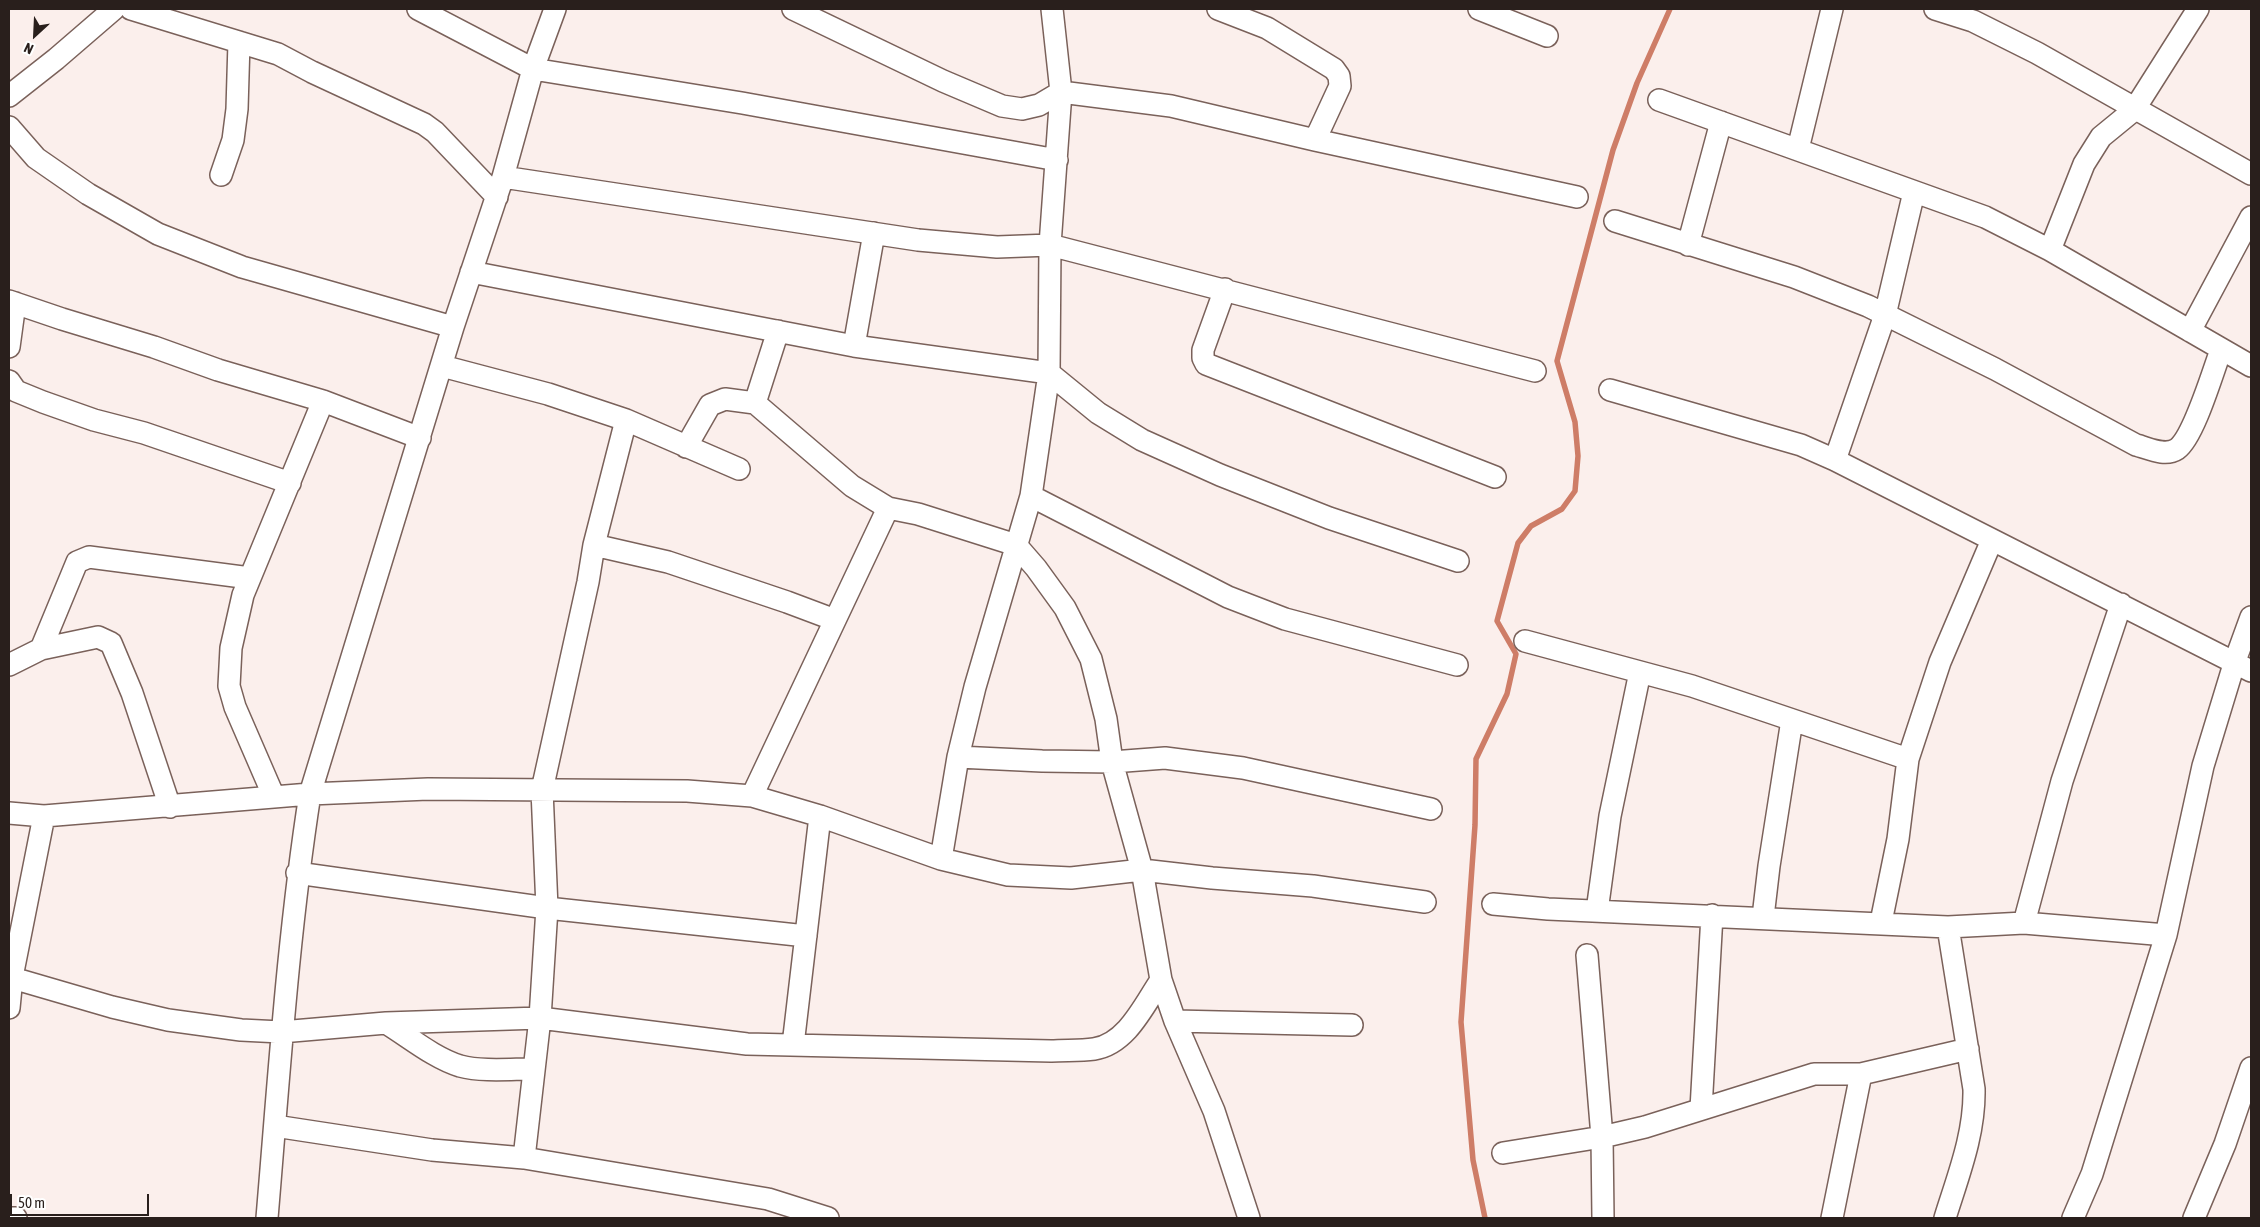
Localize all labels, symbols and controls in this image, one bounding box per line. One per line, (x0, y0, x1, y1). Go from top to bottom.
north arrow (10, 10, 60, 60)
text: N (22, 40, 36, 58)
scale bar (12, 1184, 151, 1216)
text: 50 m (18, 1194, 45, 1211)

